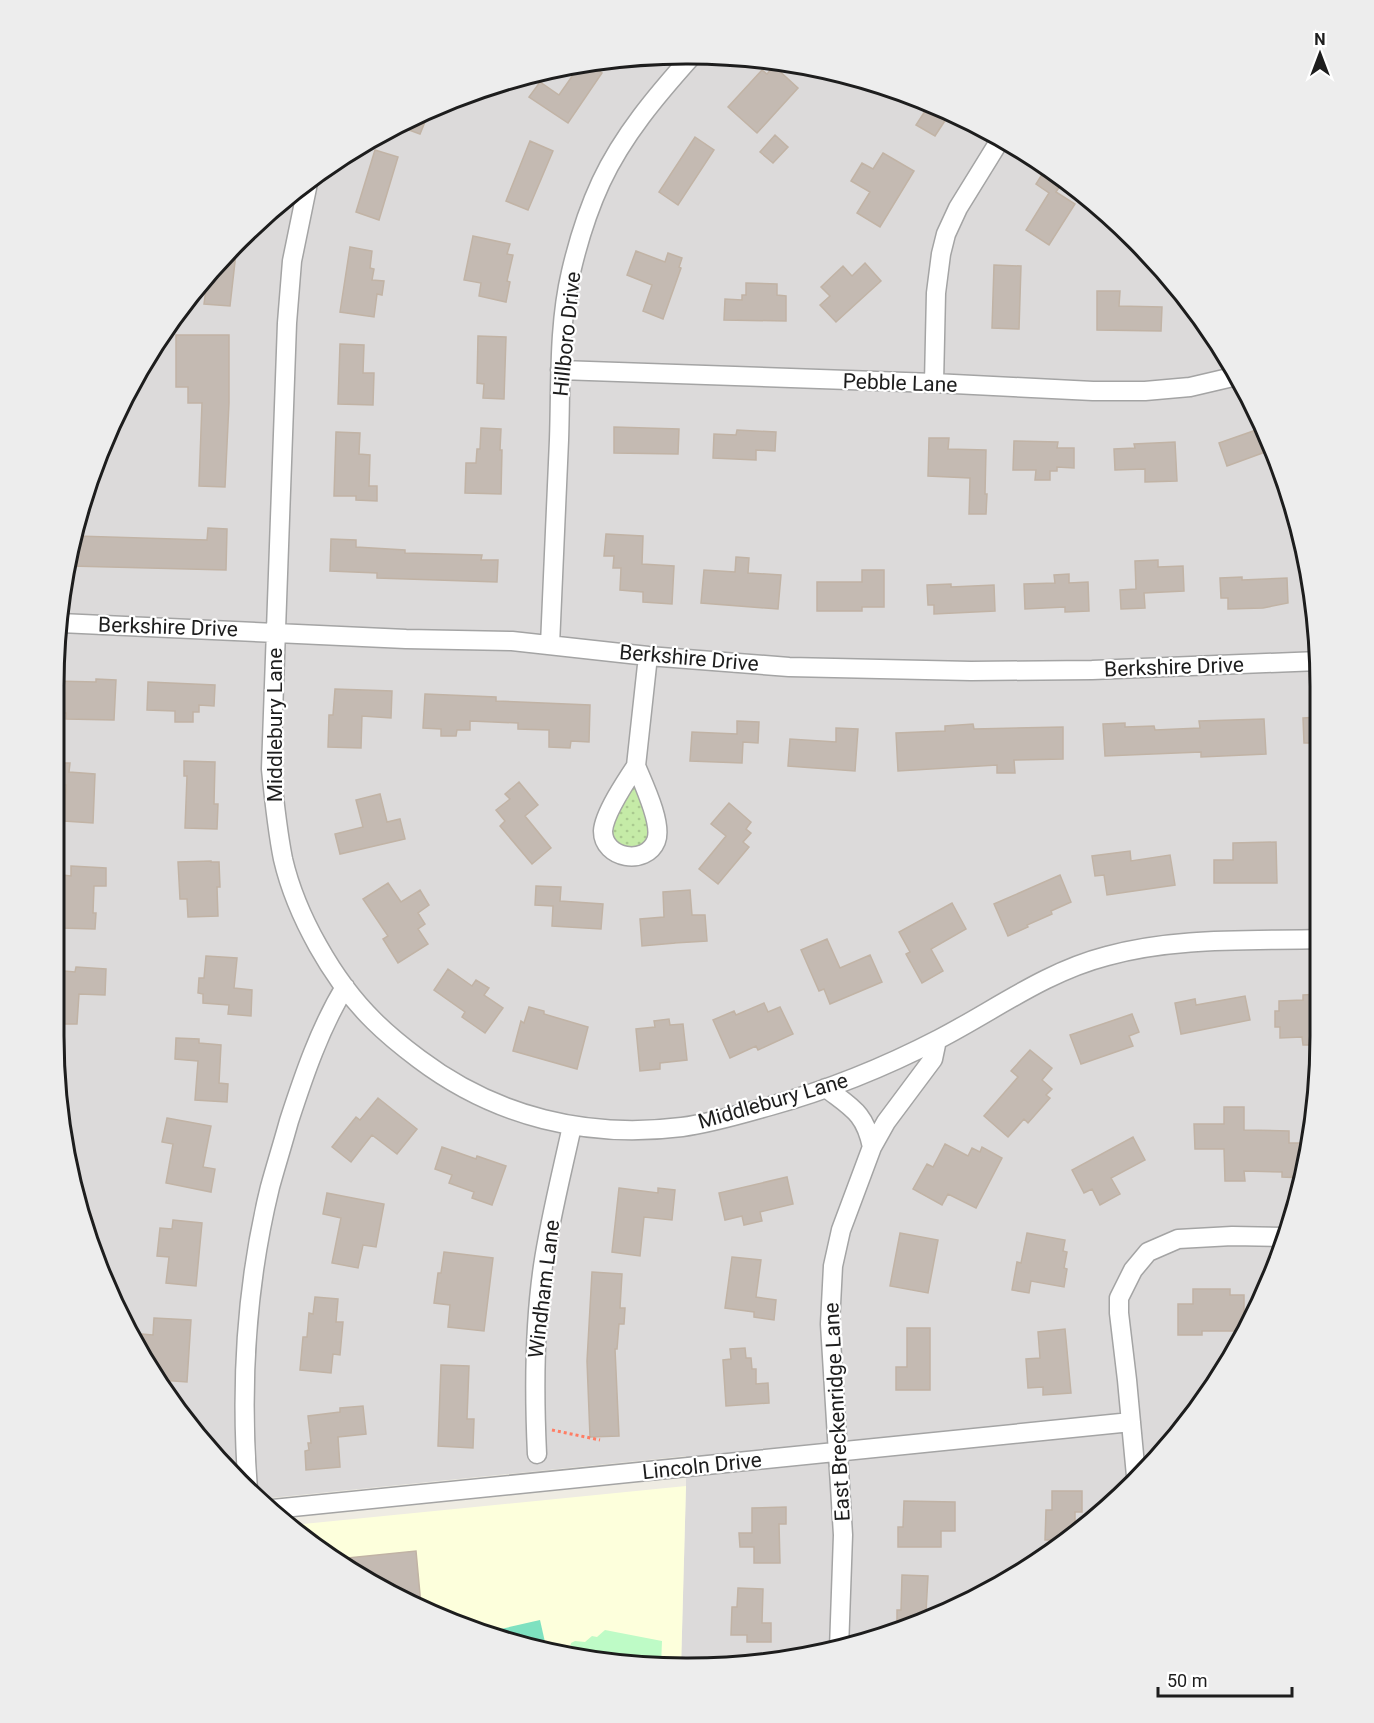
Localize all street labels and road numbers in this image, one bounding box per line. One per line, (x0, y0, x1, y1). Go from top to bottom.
street label: Hillboro Drive (549, 270, 585, 398)
street label: Pebble Lane (842, 369, 958, 397)
street label: Berkshire Drive (98, 613, 238, 641)
street label: Berkshire Drive (618, 640, 760, 676)
street label: Middlebury Lane (263, 648, 287, 802)
street label: Berkshire Drive (1104, 653, 1244, 681)
street label: Middlebury Lane (695, 1068, 851, 1134)
street label: Windham Lane (524, 1218, 564, 1360)
street label: East Breckenridge Lane (819, 1302, 855, 1522)
street label: Lincoln Drive (641, 1448, 763, 1484)

